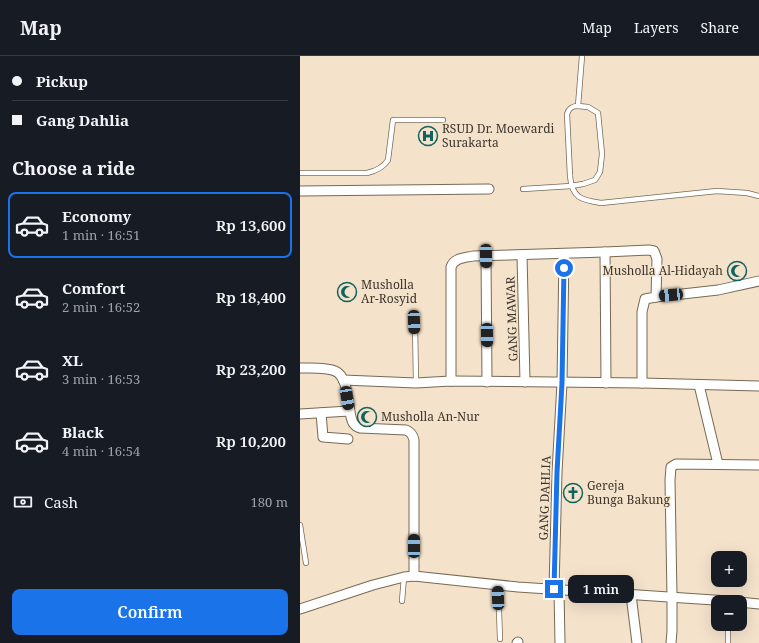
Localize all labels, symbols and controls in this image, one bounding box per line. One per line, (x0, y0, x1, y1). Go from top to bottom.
text: Map (20, 15, 62, 41)
text: Map (582, 18, 612, 37)
text: Layers (634, 18, 679, 37)
text: Share (701, 18, 739, 37)
text: Pickup (36, 71, 88, 91)
text: Gang Dahlia (36, 110, 129, 130)
place label: RSUD Dr. Moewardi Surakarta (442, 120, 555, 151)
hospital icon: RSUD Dr. Moewardi Surakarta (417, 125, 439, 147)
text: Choose a ride (12, 156, 135, 180)
text: Economy (62, 206, 131, 226)
icon: car (14, 207, 50, 243)
text: Rp 13,600 (216, 215, 286, 235)
text: 1 min · 16:51 (62, 226, 140, 244)
car (480, 244, 492, 268)
route start (555, 259, 573, 277)
mosque icon: Musholla Al-Hidayah (726, 260, 748, 282)
place label: Musholla Al-Hidayah (603, 262, 723, 279)
place label: Musholla Ar-Rosyid (361, 276, 418, 307)
street label: GANG MAWAR (502, 276, 521, 362)
text: Comfort (62, 278, 125, 298)
icon: car (14, 279, 50, 315)
mosque icon: Musholla Ar-Rosyid (336, 281, 358, 303)
text: Rp 18,400 (216, 287, 286, 307)
car (658, 288, 684, 302)
text: 2 min · 16:52 (62, 298, 140, 316)
car (408, 310, 420, 334)
car (481, 323, 493, 347)
text: XL (62, 350, 83, 370)
icon: car (14, 351, 50, 387)
text: Rp 23,200 (216, 359, 286, 379)
text: 3 min · 16:53 (62, 370, 140, 388)
car (339, 385, 355, 411)
mosque icon: Musholla An-Nur (356, 406, 378, 428)
place label: Musholla An-Nur (381, 408, 480, 425)
text: Black (62, 422, 104, 442)
icon: car (14, 423, 50, 459)
text: Rp 10,200 (216, 431, 286, 451)
text: 4 min · 16:54 (62, 442, 140, 460)
street label: GANG DAHLIA (535, 455, 554, 541)
place label: Gereja Bunga Bakung (587, 477, 671, 508)
church icon: Gereja Bunga Bakung (562, 482, 584, 504)
icon: cash (12, 491, 34, 513)
text: Cash (44, 492, 78, 512)
text: 180 m (251, 493, 288, 511)
car (408, 534, 420, 558)
map controls (711, 551, 747, 631)
button: + (711, 551, 747, 587)
callout: 1 min (568, 575, 634, 603)
route end (545, 580, 563, 598)
text: 1 min (583, 580, 619, 598)
car (492, 586, 504, 610)
button: Confirm (12, 589, 288, 635)
button: − (711, 595, 747, 631)

